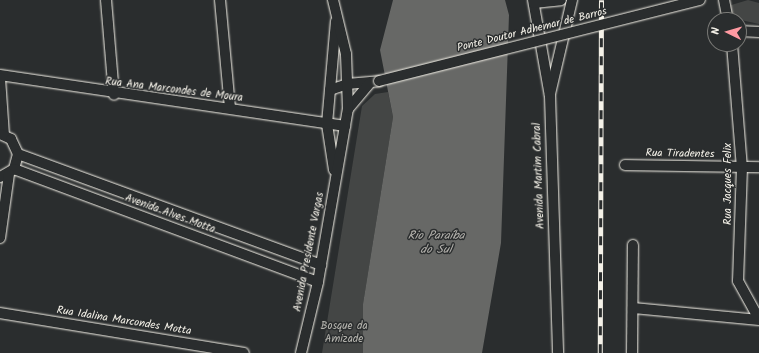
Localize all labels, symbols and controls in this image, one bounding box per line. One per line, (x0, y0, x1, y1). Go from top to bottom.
street label: Ponte Doutor Adhemar de Barros (456, 5, 608, 55)
north arrow (707, 12, 747, 52)
text: N (707, 27, 725, 35)
street label: Rua Ana Marcondes de Moura (104, 75, 244, 105)
street label: Avenida Martim Cabral (531, 123, 547, 229)
street label: Rua Jacques Felix (721, 143, 735, 225)
street label: Rua Tiradentes (645, 147, 715, 161)
street label: Avenida Presidente Vargas (291, 191, 327, 313)
street label: Avenida Alves Motta (123, 192, 217, 236)
water label: Rio Paraíba do Sul (408, 229, 464, 257)
street label: Rua Idalina Marcondes Motta (56, 304, 192, 338)
park label: Bosque da Amizade (320, 320, 368, 346)

